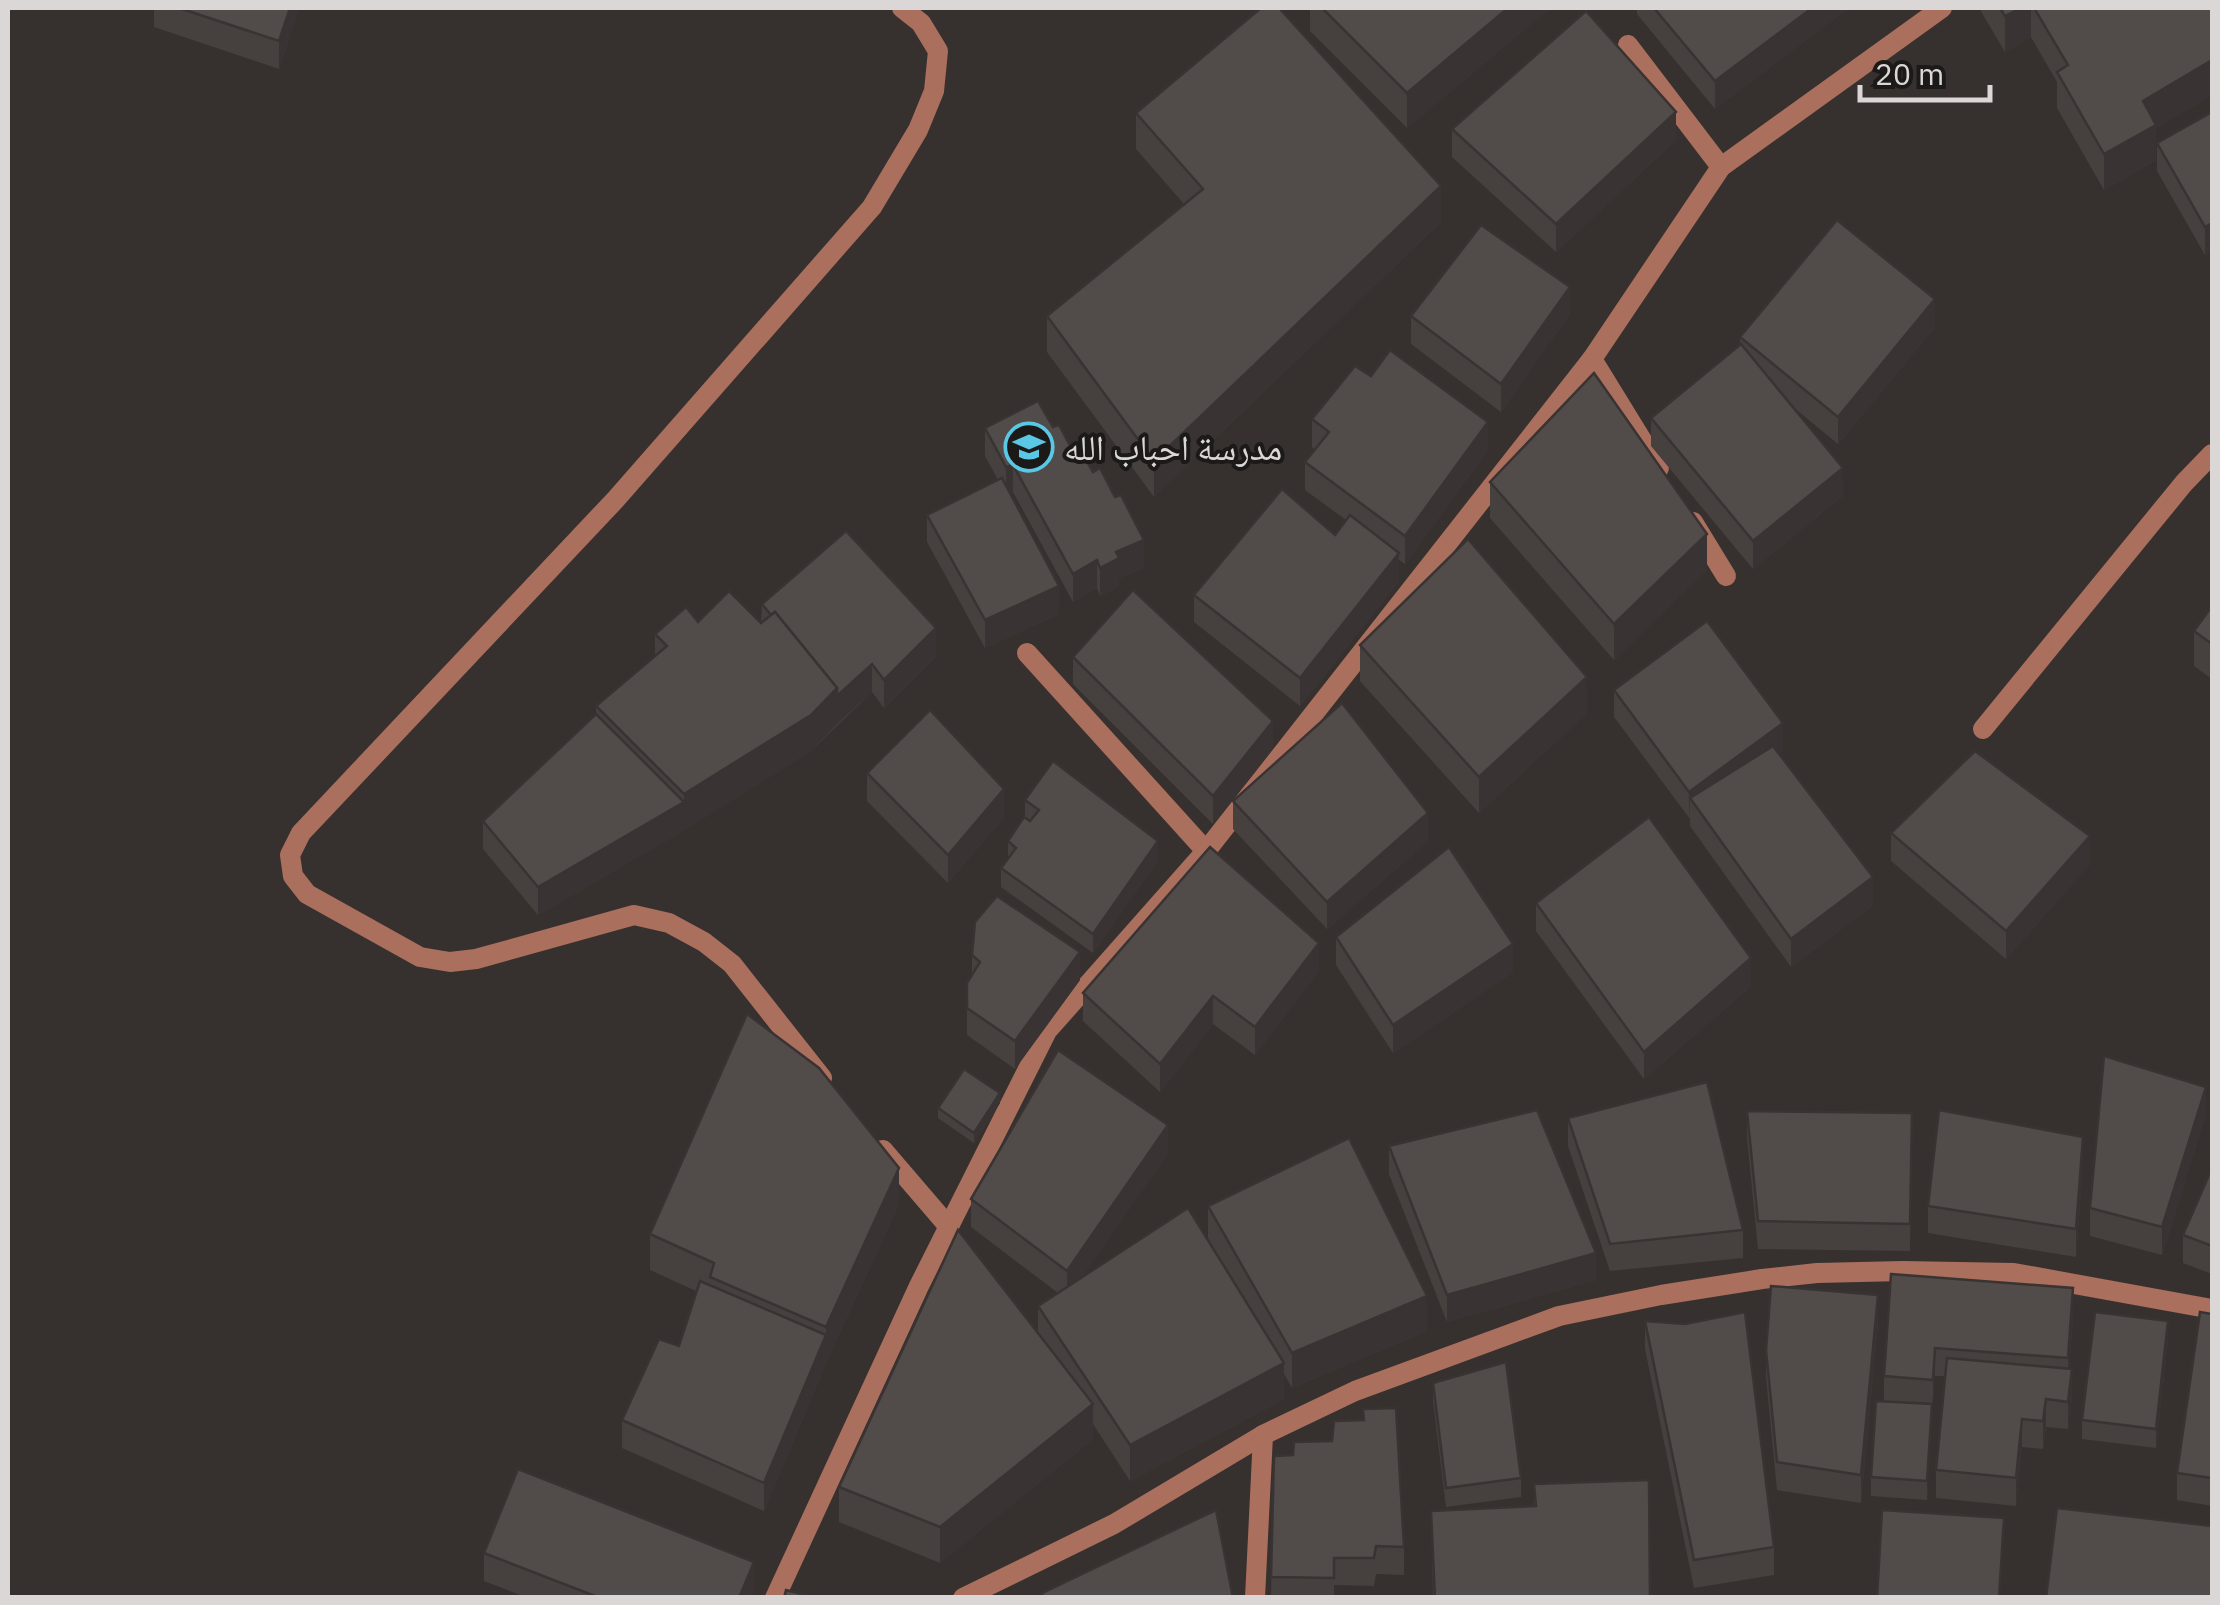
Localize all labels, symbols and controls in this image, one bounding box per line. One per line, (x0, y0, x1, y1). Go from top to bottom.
scale bar (1860, 40, 1990, 102)
text: 20 m (1875, 54, 1944, 93)
school or university icon: مدرسة احباب الله (1003, 421, 1055, 473)
place label: مدرسة احباب الله (1064, 424, 1282, 470)

